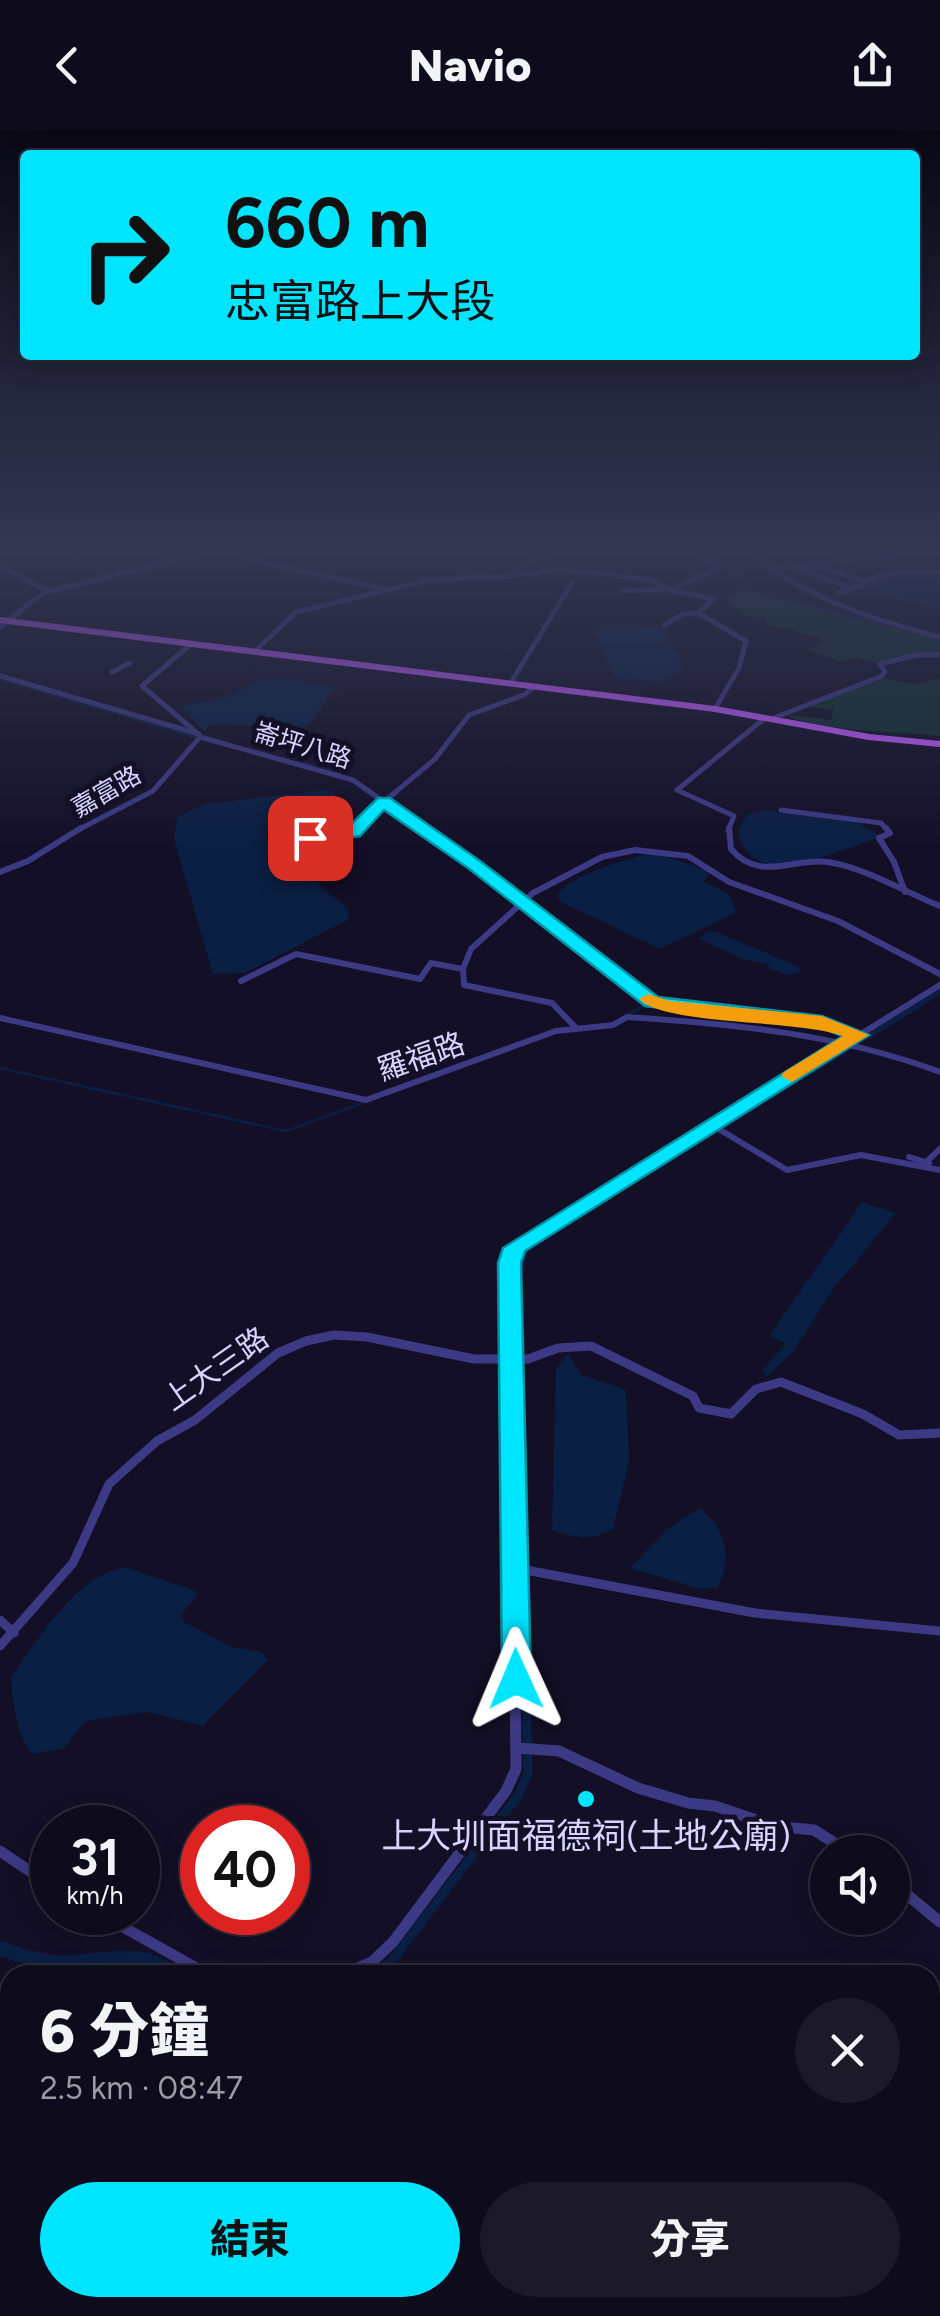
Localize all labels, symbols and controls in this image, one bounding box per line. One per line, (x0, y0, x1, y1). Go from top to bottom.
icon: back (40, 38, 95, 93)
text: Navio (409, 38, 531, 92)
icon: share (845, 38, 900, 93)
text: 660 m (225, 180, 429, 265)
icon: right (60, 190, 190, 320)
text: 忠富路上大段 (225, 274, 495, 328)
street label: 崙坪八路 (251, 716, 355, 774)
street label: 嘉富路 (66, 759, 146, 823)
pin (268, 796, 353, 881)
icon: arrive (283, 811, 338, 866)
street label: 羅福路 (372, 1024, 469, 1089)
street label: 上大三路 (156, 1319, 275, 1418)
position arrow (464, 1627, 568, 1731)
marker: 上大圳面福德祠(土地公廟) (575, 1788, 597, 1810)
speed limit sign: 40 (180, 1805, 310, 1935)
place label: 上大圳面福德祠(土地公廟) (381, 1815, 791, 1857)
text: 31 (71, 1827, 119, 1888)
map controls (810, 1835, 910, 1935)
button: sound (810, 1835, 910, 1935)
text: km/h (66, 1880, 124, 1910)
text: 6 分鐘 (40, 1995, 209, 2067)
button: close (795, 1998, 900, 2103)
text: 2.5 km · 08:47 (40, 2069, 243, 2107)
button: 結束 (40, 2182, 460, 2297)
button: 分享 (480, 2182, 900, 2297)

